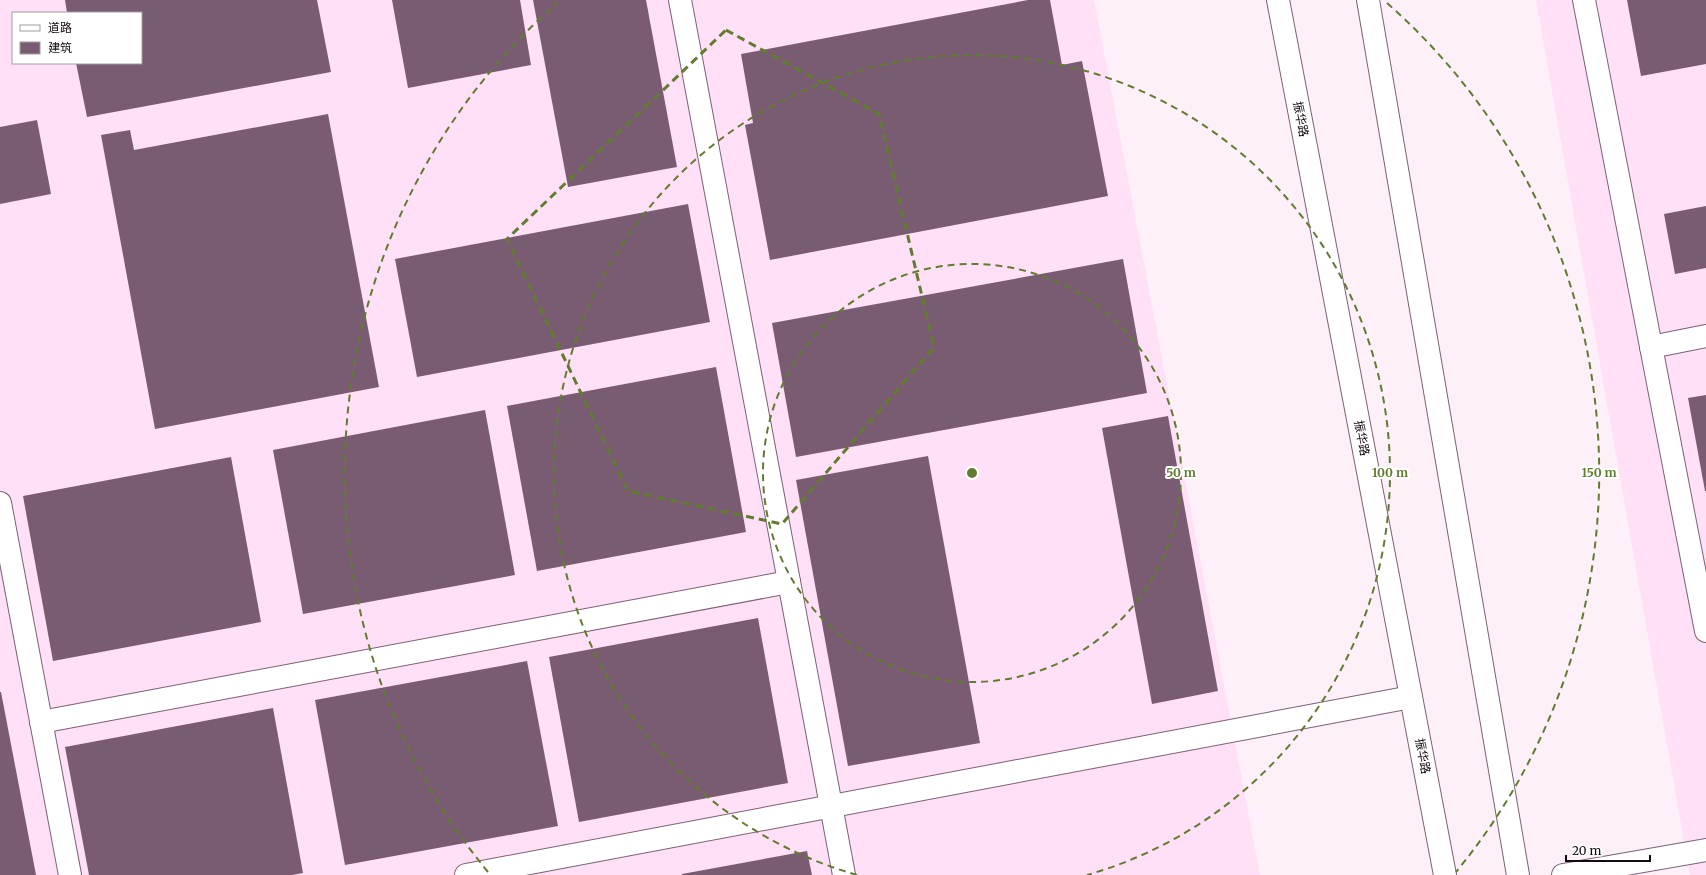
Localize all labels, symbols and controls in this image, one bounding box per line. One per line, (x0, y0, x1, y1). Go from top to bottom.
legend (12, 12, 142, 64)
text: 道路 (48, 20, 72, 35)
text: 建筑 (48, 40, 72, 55)
street label: 振华路 (1290, 100, 1312, 138)
street label: 振华路 (1351, 419, 1373, 457)
text: 50 m (1166, 465, 1196, 480)
text: 100 m (1372, 465, 1408, 480)
text: 150 m (1582, 465, 1617, 480)
centre of rings (965, 466, 979, 480)
street label: 振华路 (1412, 737, 1434, 775)
scale bar (1566, 837, 1650, 863)
text: 20 m (1572, 843, 1601, 858)

